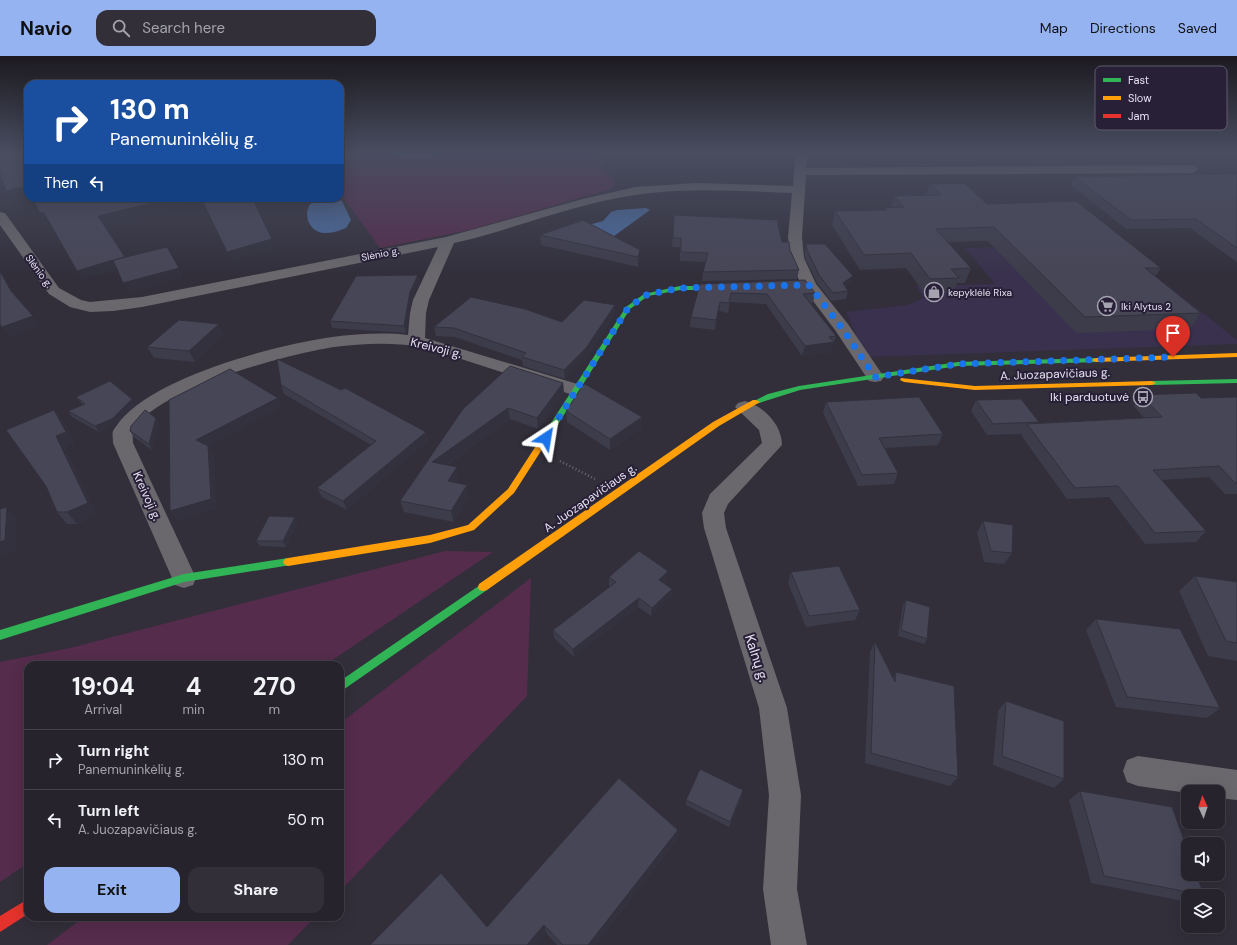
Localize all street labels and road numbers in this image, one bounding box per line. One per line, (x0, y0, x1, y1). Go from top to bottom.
street label: Slėnio g. (360, 244, 400, 264)
street label: Slėnio g. (23, 252, 55, 290)
street label: Kreivoji g. (409, 334, 463, 362)
street label: A. Juozapavičiaus g. (1000, 364, 1110, 384)
street label: A. Juozapavičiaus g. (540, 460, 640, 536)
street label: Kreivoji g. (129, 469, 165, 523)
street label: Kalnų g. (741, 632, 773, 684)

